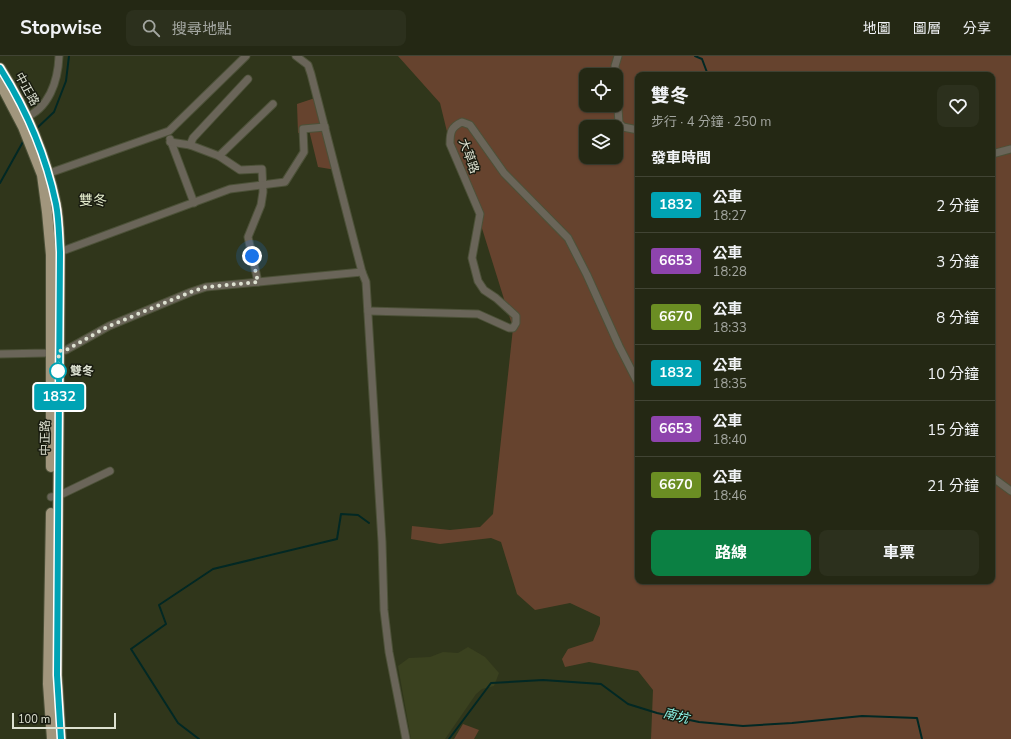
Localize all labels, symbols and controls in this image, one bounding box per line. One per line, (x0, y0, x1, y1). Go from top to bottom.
search box (126, 10, 406, 46)
text: Stopwise (20, 15, 102, 41)
icon: search (140, 17, 162, 39)
text: 搜尋地點 (172, 19, 232, 39)
text: 地圖 (863, 19, 891, 38)
text: 圖層 (913, 19, 941, 38)
text: 分享 (963, 19, 991, 38)
map controls (579, 68, 623, 164)
button: locate (579, 68, 623, 112)
street label: 中正路 (11, 69, 43, 109)
text: 雙冬 (651, 83, 689, 109)
button: heart (937, 85, 979, 127)
text: 步行 · 4 分鐘 · 250 m (651, 113, 771, 131)
button: layers (579, 120, 623, 164)
street label: 大草路 (455, 136, 483, 176)
text: 發車時間 (651, 148, 711, 168)
text: 公車 (713, 187, 743, 207)
district label: 雙冬 (79, 191, 107, 210)
text: 1832 (659, 195, 693, 214)
text: 2 分鐘 (936, 196, 979, 216)
text: 18:27 (713, 207, 747, 225)
text: 公車 (713, 243, 743, 263)
your location (242, 246, 262, 266)
text: 6653 (659, 251, 693, 270)
text: 3 分鐘 (936, 252, 979, 272)
text: 18:28 (713, 263, 747, 281)
text: 公車 (713, 299, 743, 319)
text: 6670 (659, 307, 693, 326)
text: 8 分鐘 (936, 308, 979, 328)
text: 18:33 (713, 319, 747, 337)
text: 公車 (713, 355, 743, 375)
marker: 雙冬 (49, 362, 67, 380)
place label: 雙冬 (70, 363, 94, 379)
text: 1832 (659, 363, 693, 382)
text: 10 分鐘 (927, 364, 979, 384)
text: 18:35 (713, 375, 747, 393)
line badge: 1832 (31, 384, 87, 410)
text: 1832 (42, 387, 76, 406)
text: 公車 (713, 411, 743, 431)
text: 6653 (659, 419, 693, 438)
street label: 中正路 (37, 420, 53, 456)
text: 15 分鐘 (927, 420, 979, 440)
text: 18:40 (713, 431, 747, 449)
text: 公車 (713, 467, 743, 487)
text: 6670 (659, 475, 693, 494)
text: 21 分鐘 (927, 476, 979, 496)
text: 18:46 (713, 487, 747, 505)
button: 路線 (651, 530, 811, 576)
button: 車票 (819, 530, 979, 576)
water label: 南坑 (661, 704, 693, 728)
scale bar (12, 711, 116, 730)
text: 100 m (18, 712, 50, 727)

